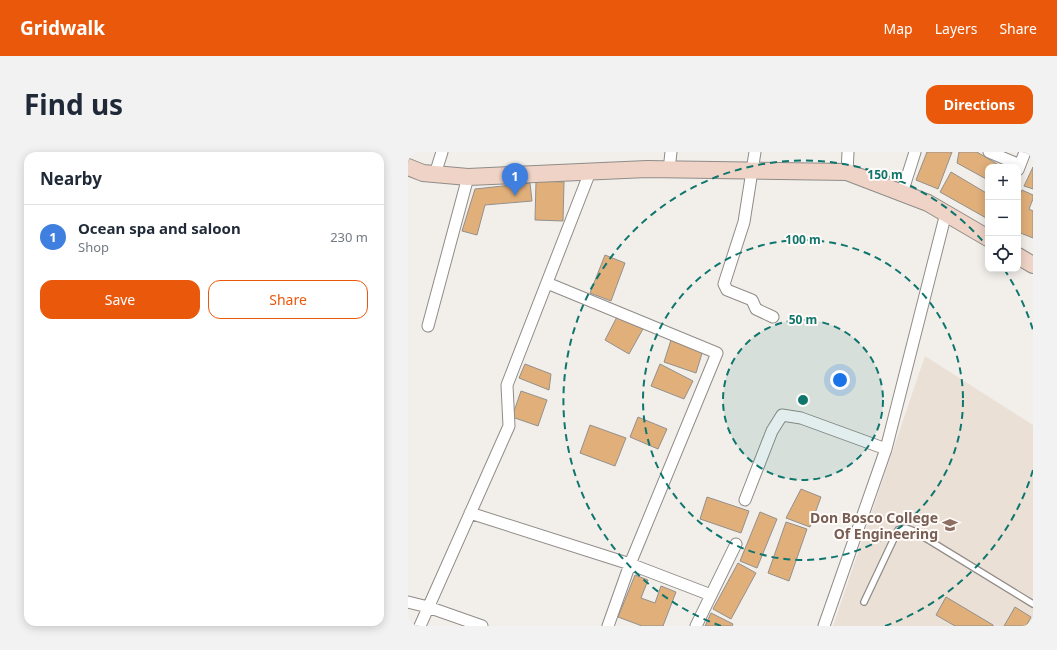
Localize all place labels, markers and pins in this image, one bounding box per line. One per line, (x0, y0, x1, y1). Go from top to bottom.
pin: 1 (502, 163, 528, 196)
centre of rings (796, 393, 810, 407)
place label: Don Bosco College Of Engineering (810, 508, 938, 543)
school or university icon: Don Bosco College Of Engineering (941, 516, 959, 534)

